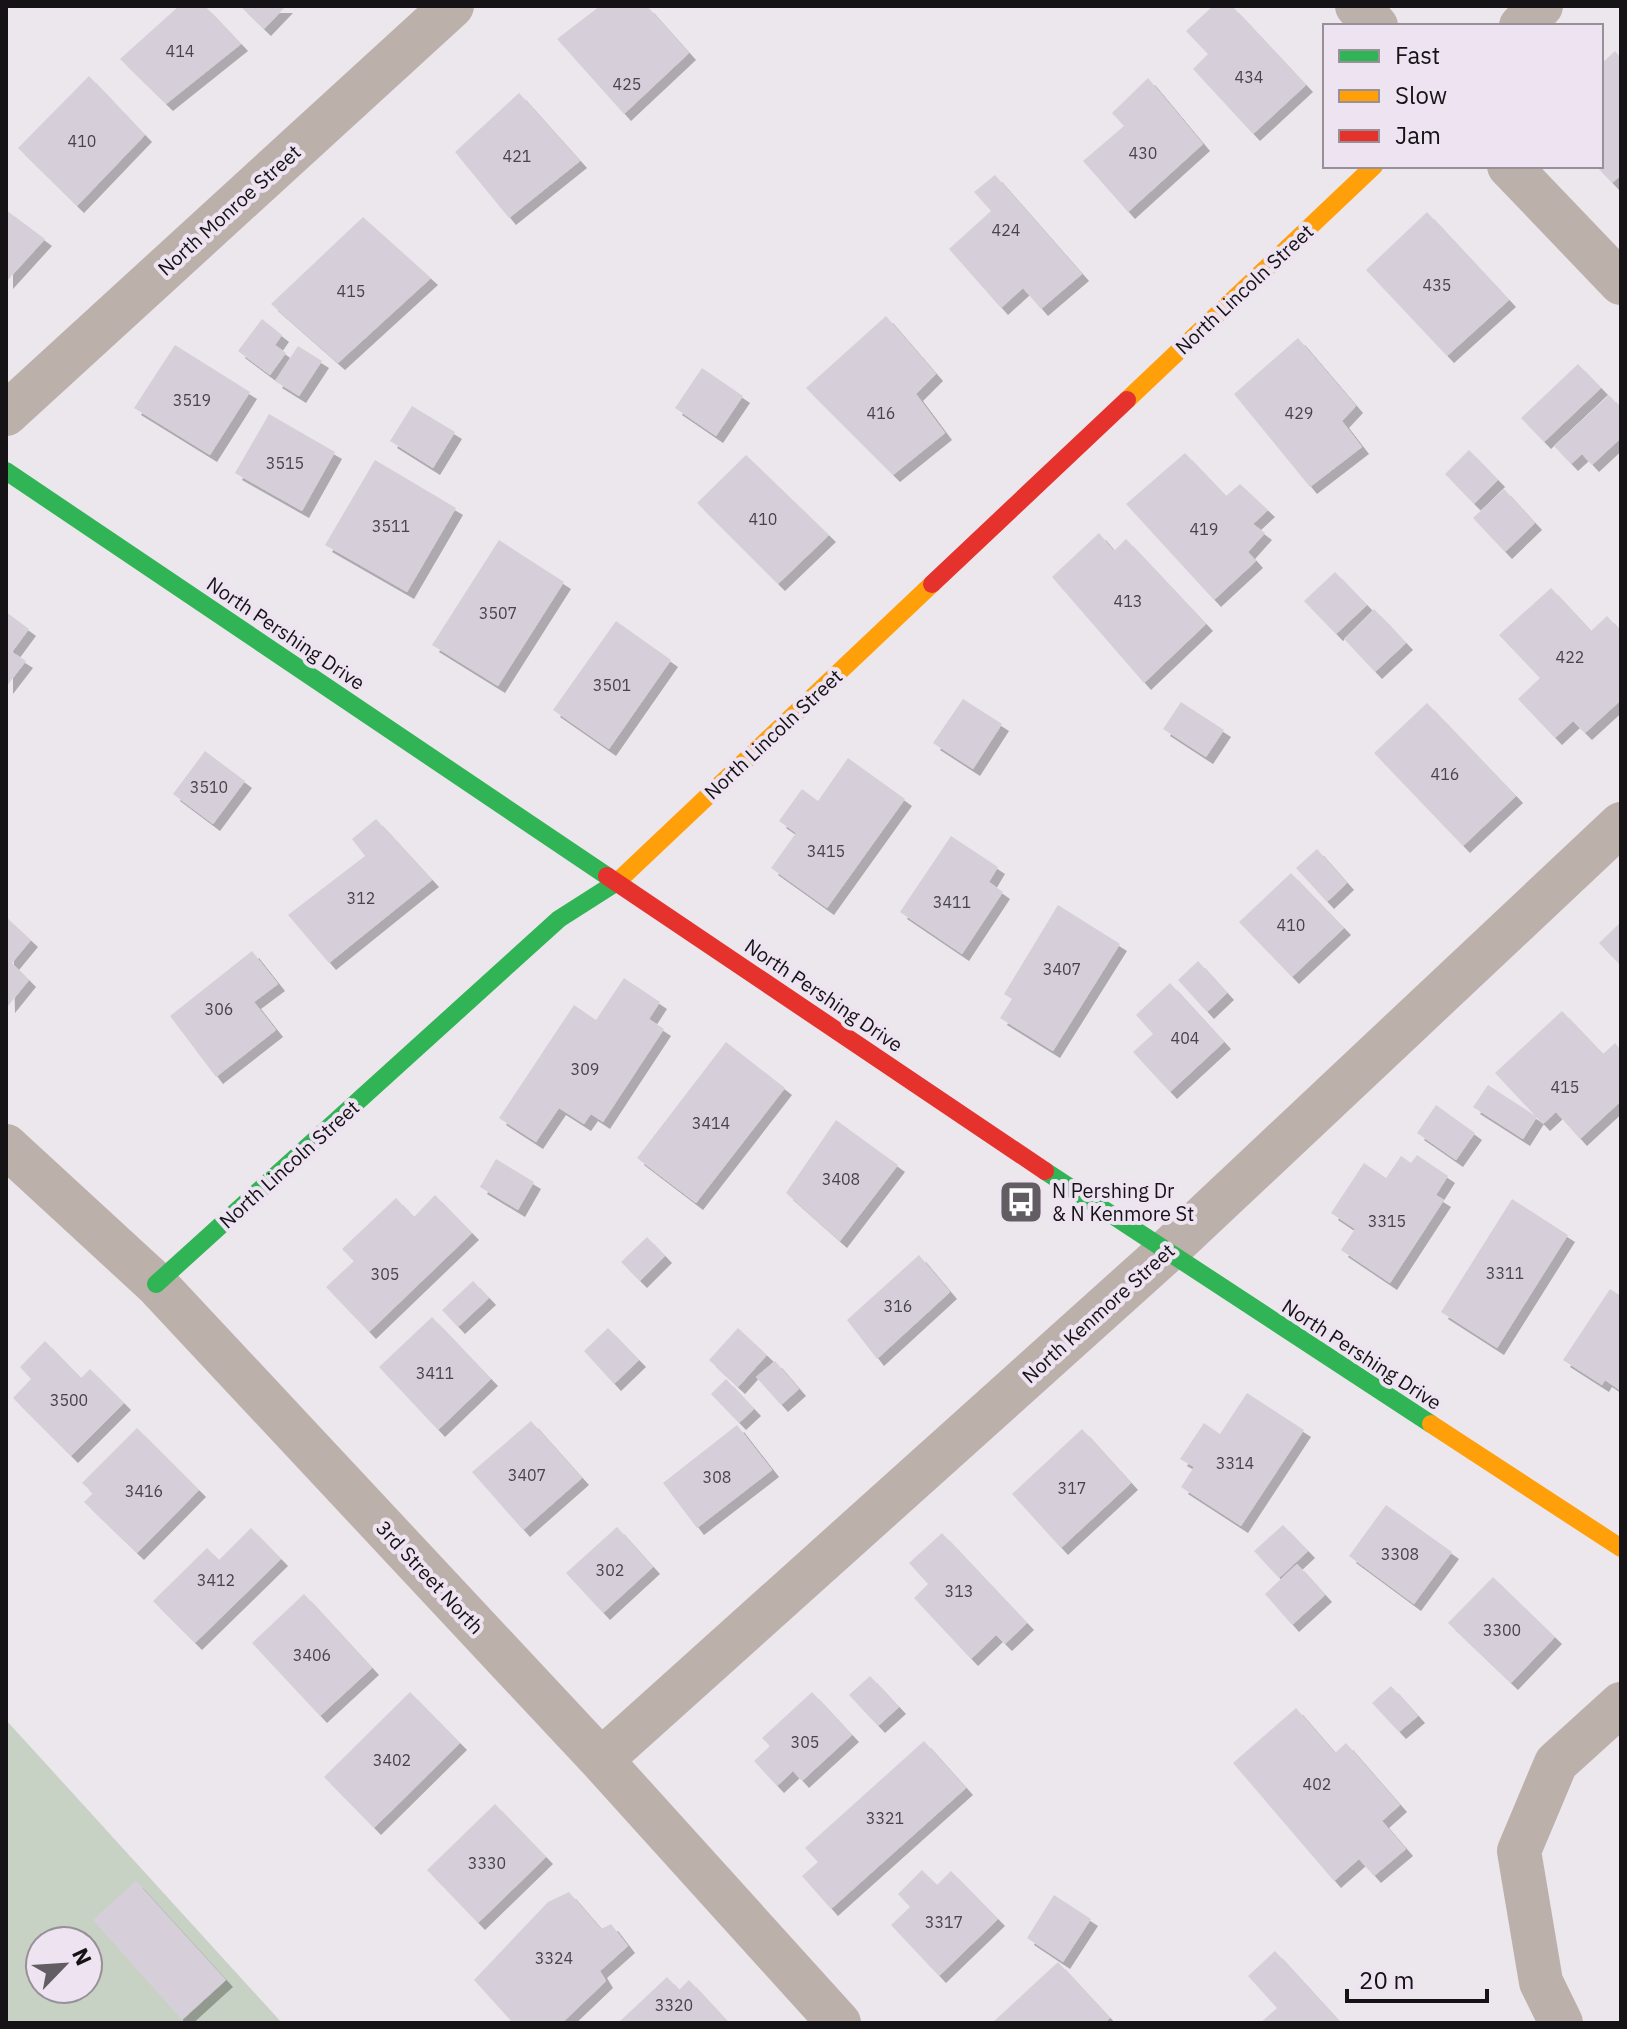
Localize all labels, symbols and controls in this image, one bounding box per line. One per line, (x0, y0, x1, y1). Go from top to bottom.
legend (1323, 24, 1603, 168)
text: Fast (1395, 39, 1440, 71)
house number: 414 (166, 41, 194, 61)
house number: 434 (1235, 67, 1263, 87)
house number: 425 (613, 74, 641, 94)
text: Slow (1395, 79, 1447, 111)
text: Jam (1395, 119, 1441, 151)
house number: 410 (68, 131, 96, 151)
street label: North Monroe Street (152, 139, 306, 281)
house number: 430 (1129, 143, 1157, 163)
house number: 421 (503, 146, 531, 166)
street label: North Lincoln Street (1169, 218, 1319, 360)
house number: 424 (992, 220, 1020, 240)
house number: 435 (1423, 275, 1451, 295)
house number: 415 (337, 281, 365, 301)
house number: 3519 (173, 390, 211, 410)
house number: 416 (867, 403, 895, 423)
house number: 429 (1285, 403, 1313, 423)
house number: 3515 (266, 453, 304, 473)
house number: 410 (749, 509, 777, 529)
house number: 3511 (372, 516, 410, 536)
house number: 419 (1190, 519, 1218, 539)
street label: North Pershing Drive (202, 570, 370, 696)
house number: 413 (1114, 591, 1142, 611)
house number: 3507 (479, 603, 517, 623)
house number: 422 (1556, 647, 1584, 667)
street label: North Lincoln Street (698, 663, 848, 805)
house number: 3501 (593, 675, 631, 695)
house number: 416 (1431, 764, 1459, 784)
house number: 3510 (190, 777, 228, 797)
house number: 3415 (807, 841, 845, 861)
house number: 312 (347, 888, 375, 908)
house number: 3411 (933, 892, 971, 912)
house number: 410 (1277, 915, 1305, 935)
street label: North Pershing Drive (740, 932, 908, 1058)
house number: 3407 (1043, 959, 1081, 979)
house number: 306 (205, 999, 233, 1019)
house number: 404 (1171, 1028, 1199, 1048)
house number: 309 (571, 1059, 599, 1079)
house number: 415 (1551, 1077, 1579, 1097)
street label: North Lincoln Street (213, 1094, 365, 1234)
house number: 3414 (692, 1113, 730, 1133)
house number: 3408 (822, 1169, 860, 1189)
place label: N Pershing Dr & N Kenmore St (1052, 1177, 1194, 1227)
bus stop icon: N Pershing Dr & N Kenmore St (997, 1178, 1045, 1226)
house number: 3315 (1368, 1211, 1406, 1231)
street label: North Kenmore Street (1016, 1237, 1180, 1389)
house number: 3311 (1486, 1263, 1524, 1283)
house number: 305 (371, 1264, 399, 1284)
street label: North Pershing Drive (1277, 1292, 1447, 1416)
house number: 316 (884, 1296, 912, 1316)
house number: 3411 (416, 1363, 454, 1383)
house number: 3500 (50, 1390, 88, 1410)
house number: 3314 (1216, 1453, 1254, 1473)
house number: 3407 (508, 1465, 546, 1485)
house number: 308 (703, 1467, 731, 1487)
house number: 317 (1058, 1478, 1086, 1498)
house number: 3416 (125, 1481, 163, 1501)
street label: 3rd Street North (370, 1514, 490, 1640)
house number: 3308 (1381, 1544, 1419, 1564)
house number: 302 (596, 1560, 624, 1580)
house number: 3412 (197, 1570, 235, 1590)
house number: 313 (945, 1581, 973, 1601)
house number: 3300 (1483, 1620, 1521, 1640)
house number: 3406 (293, 1645, 331, 1665)
house number: 305 (791, 1732, 819, 1752)
house number: 3402 (373, 1750, 411, 1770)
house number: 402 (1303, 1774, 1331, 1794)
house number: 3321 (866, 1808, 904, 1828)
house number: 3330 (468, 1853, 506, 1873)
house number: 3317 (925, 1912, 963, 1932)
north arrow (24, 1925, 104, 2005)
text: N (66, 1943, 99, 1970)
house number: 3324 (535, 1948, 573, 1968)
scale bar (1347, 1953, 1487, 2003)
text: 20 m (1359, 1964, 1414, 1996)
house number: 3320 (655, 1995, 693, 2015)

